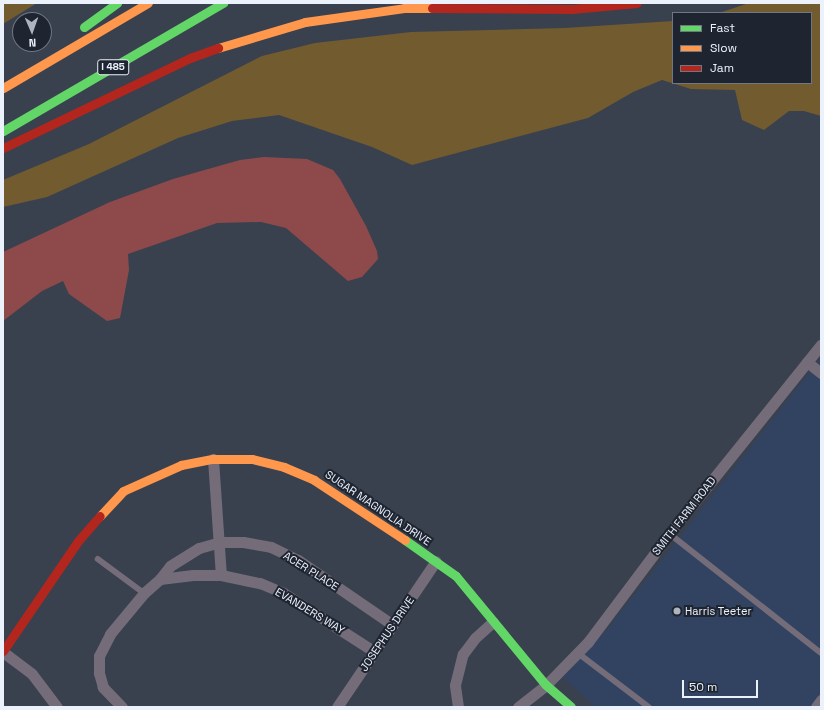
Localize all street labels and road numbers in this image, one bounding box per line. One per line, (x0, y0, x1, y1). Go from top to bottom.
road number: I 485 (97, 59, 129, 75)
street label: SUGAR MAGNOLIA DRIVE (323, 468, 433, 548)
street label: SMITH FARM ROAD (649, 474, 719, 558)
street label: ACER PLACE (281, 549, 341, 593)
street label: EVANDERS WAY (273, 585, 347, 637)
street label: JOSEPHUS DRIVE (357, 594, 417, 674)

